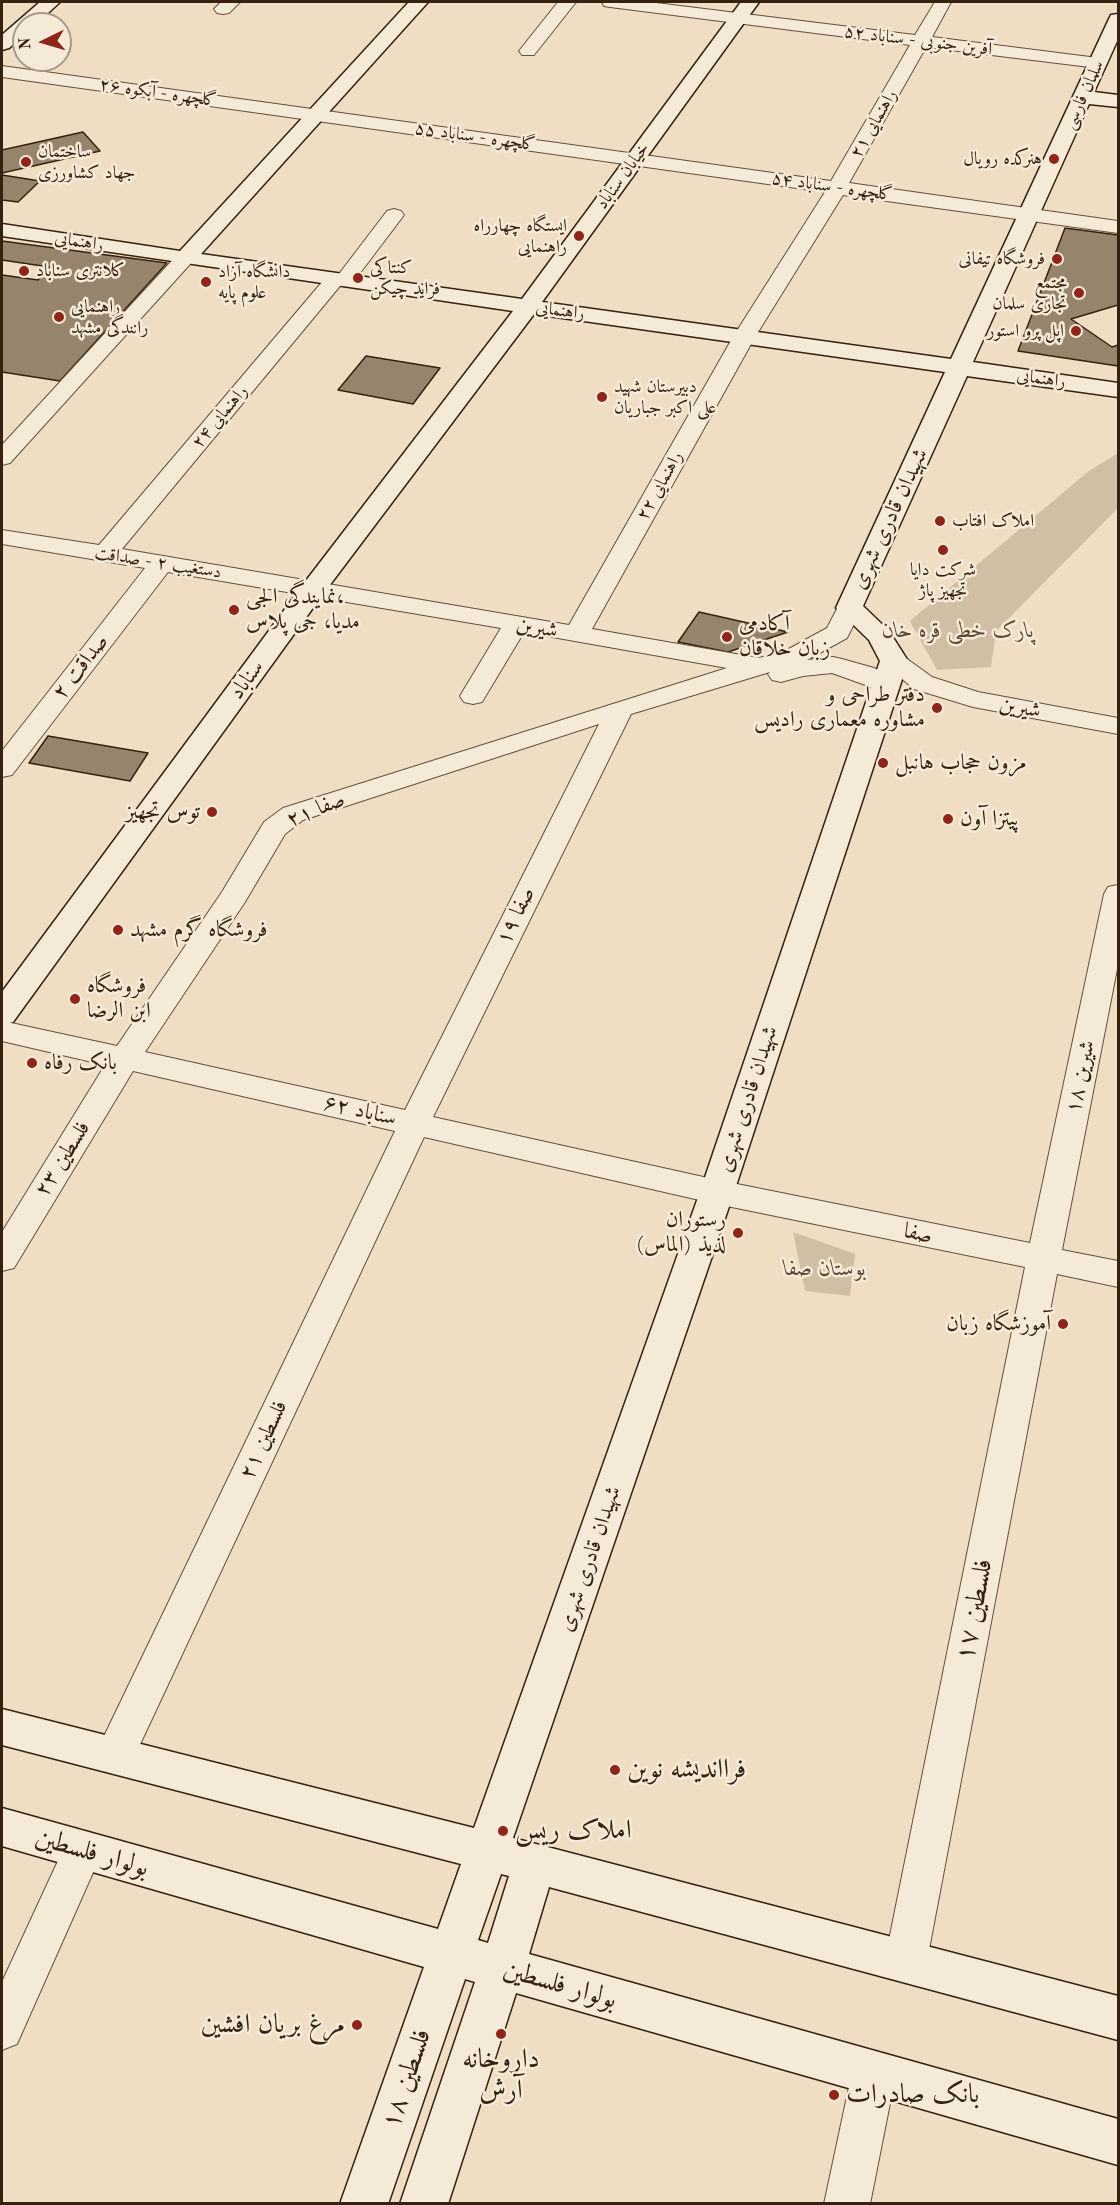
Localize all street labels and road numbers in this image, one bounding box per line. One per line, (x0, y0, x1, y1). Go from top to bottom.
street label: آفرین جنوبی - سناباد ۵۲ (843, 21, 993, 61)
street label: سلمان فارسی (1059, 57, 1109, 133)
street label: گلچهره - آبکوه ۲۶ (98, 74, 218, 112)
street label: راهنمایی ۲۱ (846, 86, 902, 162)
street label: گلچهره - سناباد ۵۵ (413, 118, 537, 156)
street label: خیابان سناباد (591, 138, 655, 214)
street label: گلچهره - سناباد ۵۴ (770, 168, 894, 206)
street label: راهنمایی (53, 227, 105, 257)
street label: راهنمایی (534, 297, 586, 325)
street label: راهنمایی (1015, 365, 1067, 393)
street label: راهنمایی ۲۴ (187, 381, 253, 453)
street label: شهیدان قادری شهری (846, 444, 934, 594)
street label: راهنمایی ۲۲ (632, 448, 688, 524)
street label: دستغیب ۲ - صداقت (93, 542, 223, 584)
street label: شیرین (514, 611, 560, 645)
street label: صداقت ۲ (47, 629, 115, 705)
street label: سناباد (224, 655, 270, 705)
street label: شیرین (997, 691, 1043, 725)
street label: صفا ۲۱ (283, 786, 349, 834)
street label: صفا ۱۹ (491, 883, 541, 949)
street label: شهیدان قادری شهری (712, 1023, 784, 1175)
street label: شیرین ۱۸ (1060, 1038, 1102, 1116)
street label: سناباد ۶۲ (321, 1090, 399, 1132)
street label: فلسطین ۲۳ (30, 1116, 96, 1202)
street label: صفا (901, 1218, 935, 1250)
street label: فلسطین ۲۱ (234, 1396, 294, 1484)
street label: شهیدان قادری شهری (553, 1483, 627, 1635)
street label: فلسطین ۱۷ (949, 1556, 1001, 1664)
street label: بولوار فلسطین (31, 1821, 153, 1885)
street label: بولوار فلسطین (499, 1953, 621, 2017)
street label: فلسطین ۱۸ (375, 2025, 439, 2133)

